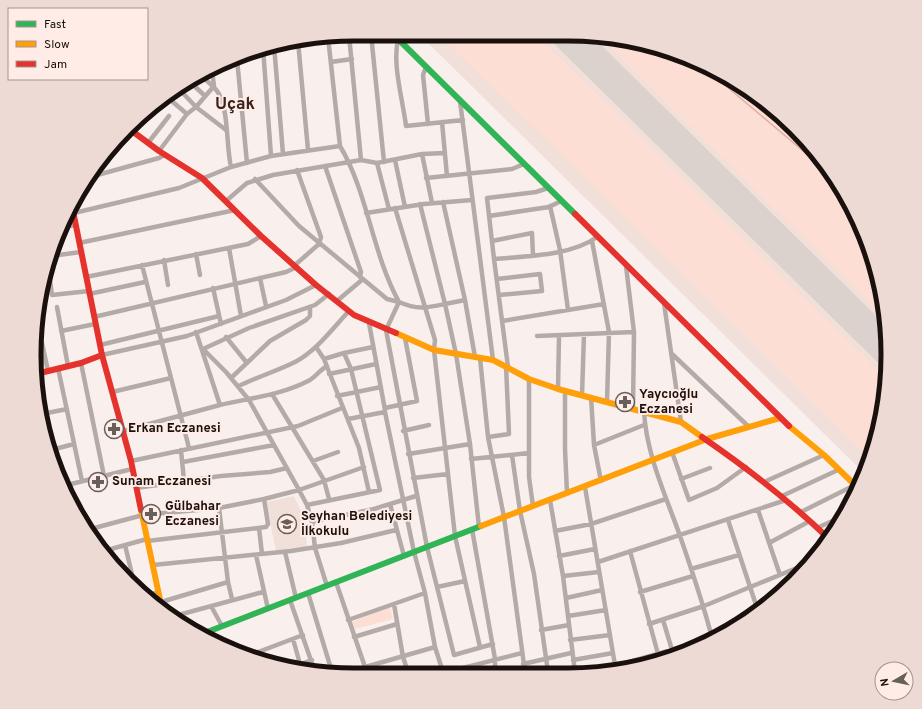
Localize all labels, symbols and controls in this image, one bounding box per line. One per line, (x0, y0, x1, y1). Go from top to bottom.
legend (8, 8, 148, 80)
text: Fast (44, 17, 66, 33)
text: Slow (44, 37, 70, 53)
text: Jam (44, 57, 67, 73)
district label: Uçak (215, 94, 256, 116)
place label: Yaycıoğlu Eczanesi (639, 387, 698, 418)
pharmacy icon: Yaycıoğlu Eczanesi (614, 391, 636, 413)
pharmacy icon: Erkan Eczanesi (103, 418, 125, 440)
place label: Erkan Eczanesi (128, 421, 221, 437)
pharmacy icon: Sunam Eczanesi (87, 471, 109, 493)
place label: Sunam Eczanesi (112, 474, 211, 490)
place label: Gülbahar Eczanesi (165, 499, 221, 530)
pharmacy icon: Gülbahar Eczanesi (140, 503, 162, 525)
place label: Seyhan Belediyesi İlkokulu (301, 509, 412, 540)
school or university icon: Seyhan Belediyesi İlkokulu (276, 513, 298, 535)
north arrow (874, 661, 914, 701)
text: N (878, 677, 893, 687)

